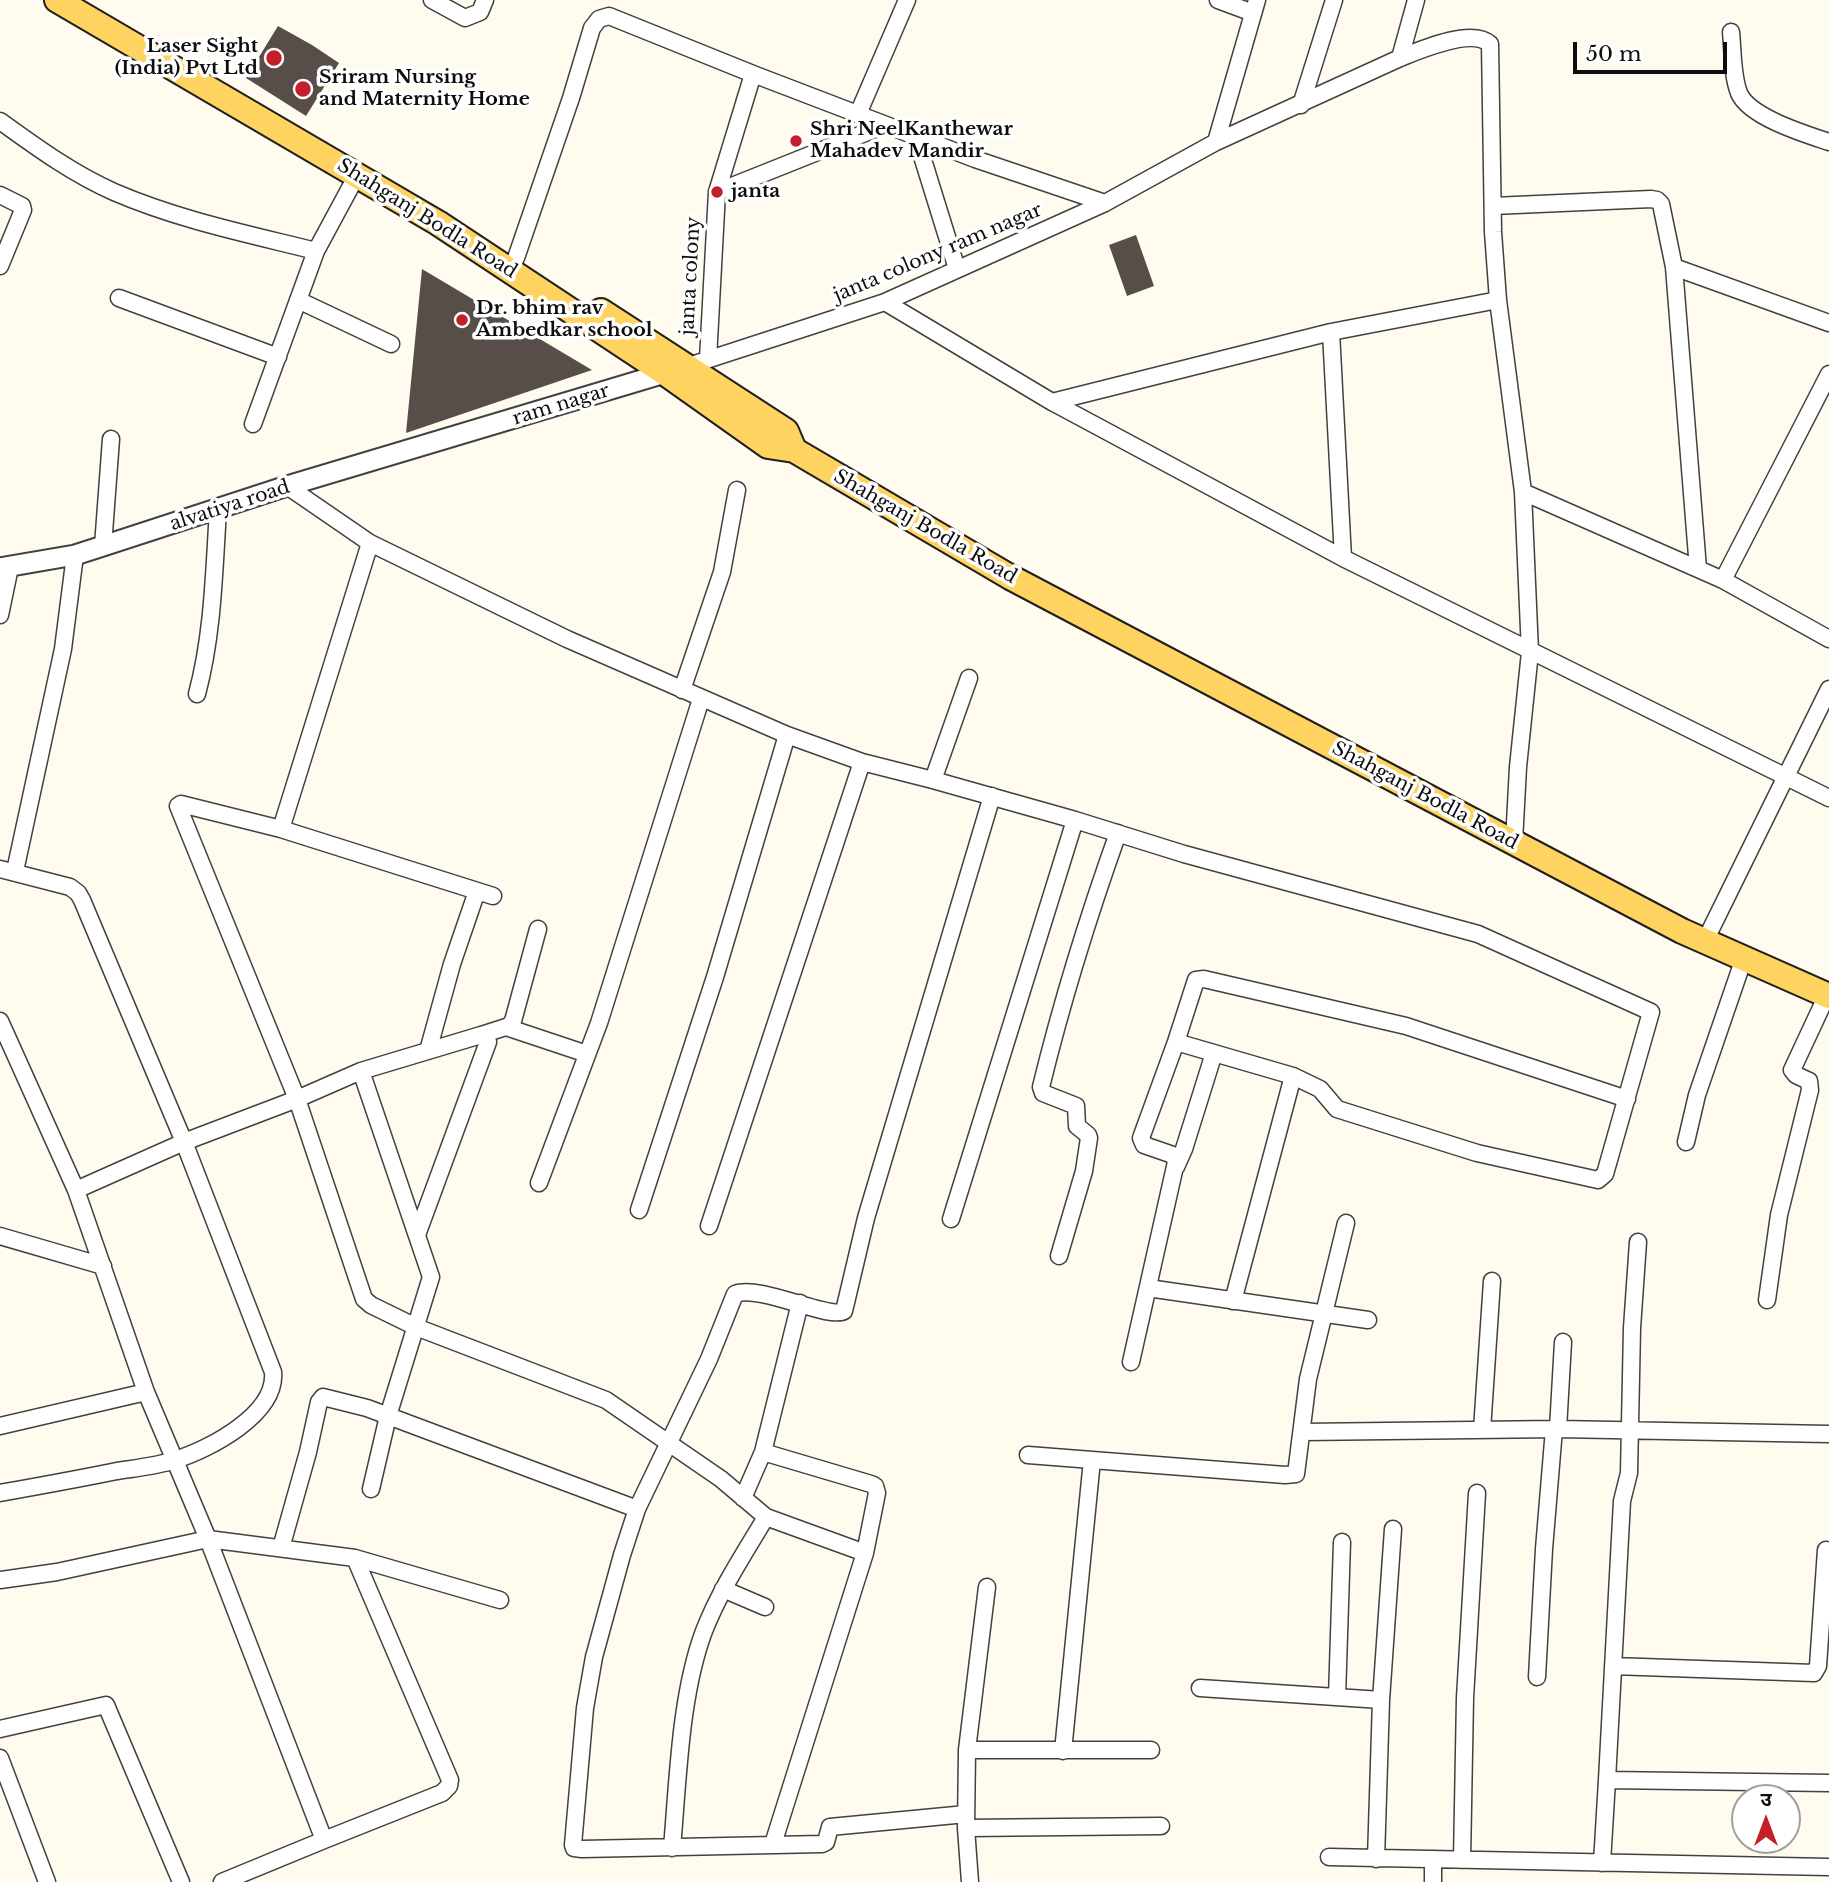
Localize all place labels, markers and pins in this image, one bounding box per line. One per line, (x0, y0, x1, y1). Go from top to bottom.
place label: Laser Sight (India) Pvt Ltd (115, 36, 258, 80)
marker: Laser Sight (India) Pvt Ltd (264, 48, 284, 68)
place label: Sriram Nursing and Maternity Home (319, 67, 530, 111)
marker: Sriram Nursing and Maternity Home (293, 79, 313, 99)
place label: Shri NeelKanthewar Mahadev Mandir (810, 119, 1013, 163)
marker: Shri NeelKanthewar Mahadev Mandir (788, 133, 804, 149)
place label: janta (731, 181, 780, 203)
marker: janta (709, 184, 725, 200)
place label: Dr. bhim rav Ambedkar school (476, 298, 652, 342)
marker: Dr. bhim rav Ambedkar school (454, 312, 470, 328)

